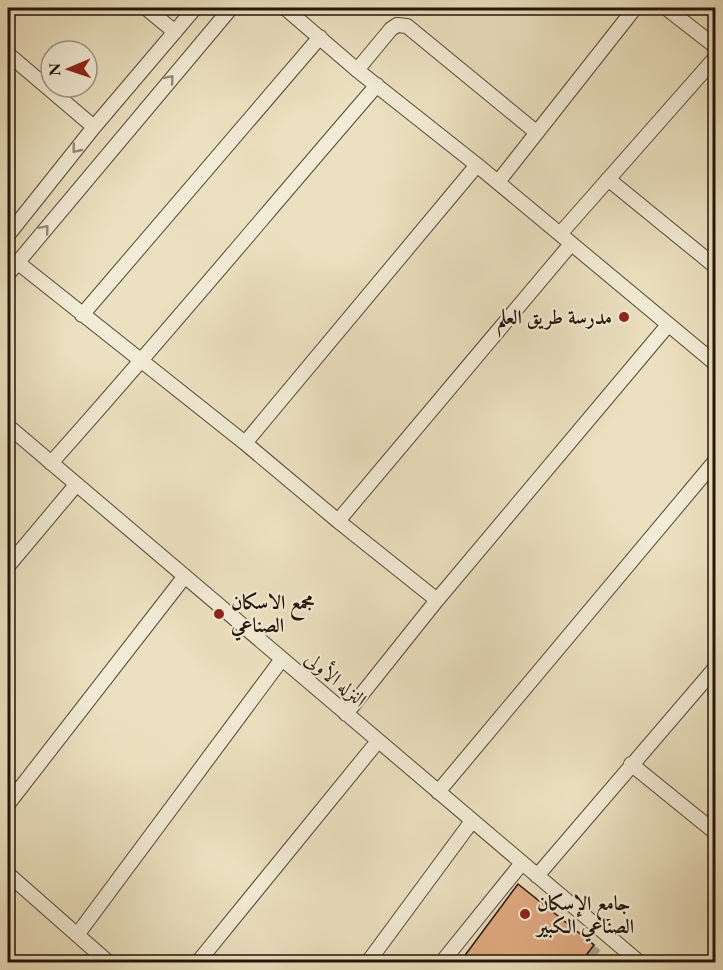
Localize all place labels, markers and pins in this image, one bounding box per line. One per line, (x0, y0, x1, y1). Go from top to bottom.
place label: مدرسة طريق العلم (497, 304, 612, 338)
marker: مدرسة طريق العلم (617, 310, 631, 324)
place label: مجمع الاسكان الصناعي (230, 589, 315, 641)
marker: مجمع الاسكان الصناعي (212, 607, 226, 621)
place label: جامع الإسكان الصناعي الكبير (535, 890, 634, 942)
marker: جامع الإسكان الصناعي الكبير (518, 907, 532, 921)

